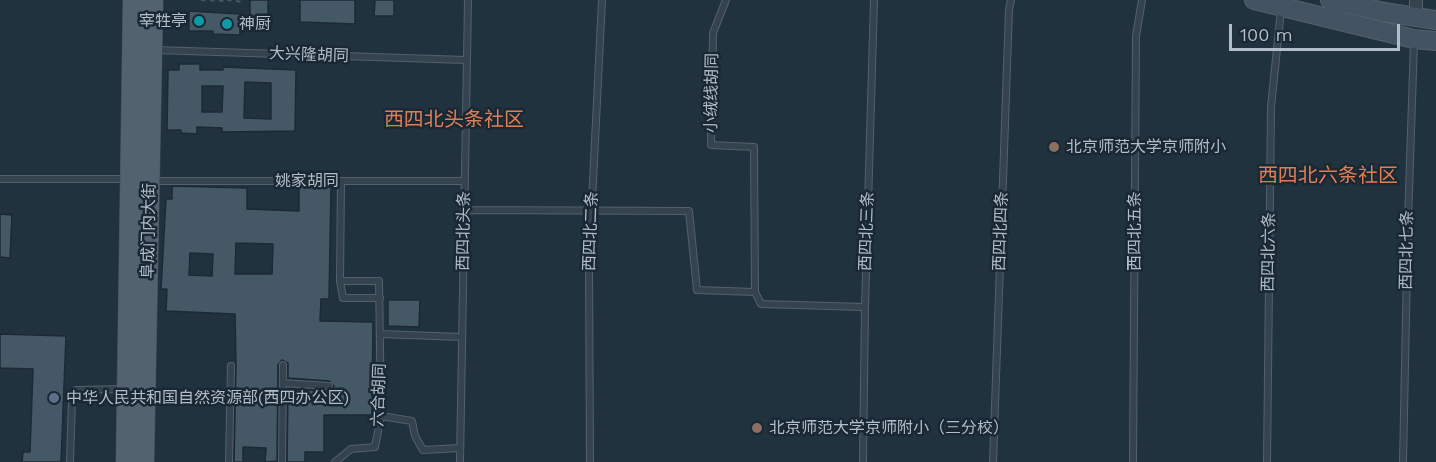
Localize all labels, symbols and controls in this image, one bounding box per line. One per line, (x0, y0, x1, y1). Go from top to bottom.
place label: 宰牲亭 (139, 11, 187, 31)
scale bar (1232, 12, 1403, 50)
marker: 宰牲亭 (192, 14, 206, 28)
place label: 神厨 (239, 14, 271, 34)
marker: 神厨 (220, 17, 234, 31)
text: 100 m (1240, 24, 1293, 45)
street label: 大兴隆胡同 (269, 44, 349, 66)
street label: 小绒线胡同 (702, 53, 722, 133)
district label: 西四北头条社区 (384, 108, 524, 132)
place label: 北京师范大学京师附小 (1066, 137, 1226, 157)
marker: 北京师范大学京师附小 (1047, 140, 1061, 154)
district label: 西四北六条社区 (1258, 164, 1398, 188)
street label: 姚家胡同 (275, 171, 339, 191)
street label: 阜成门内大街 (139, 183, 159, 279)
street label: 西四北头条 (454, 191, 474, 271)
street label: 西四北二条 (580, 191, 602, 271)
street label: 西四北三条 (856, 191, 878, 271)
street label: 西四北四条 (990, 191, 1012, 271)
street label: 西四北五条 (1125, 191, 1145, 271)
street label: 西四北七条 (1397, 210, 1417, 290)
street label: 西四北六条 (1259, 212, 1279, 292)
street label: 六合胡同 (368, 363, 390, 427)
place label: 中华人民共和国自然资源部(西四办公区) (66, 388, 349, 408)
marker: 中华人民共和国自然资源部(西四办公区) (47, 391, 61, 405)
place label: 北京师范大学京师附小（三分校） (769, 418, 1009, 438)
marker: 北京师范大学京师附小（三分校） (750, 421, 764, 435)

